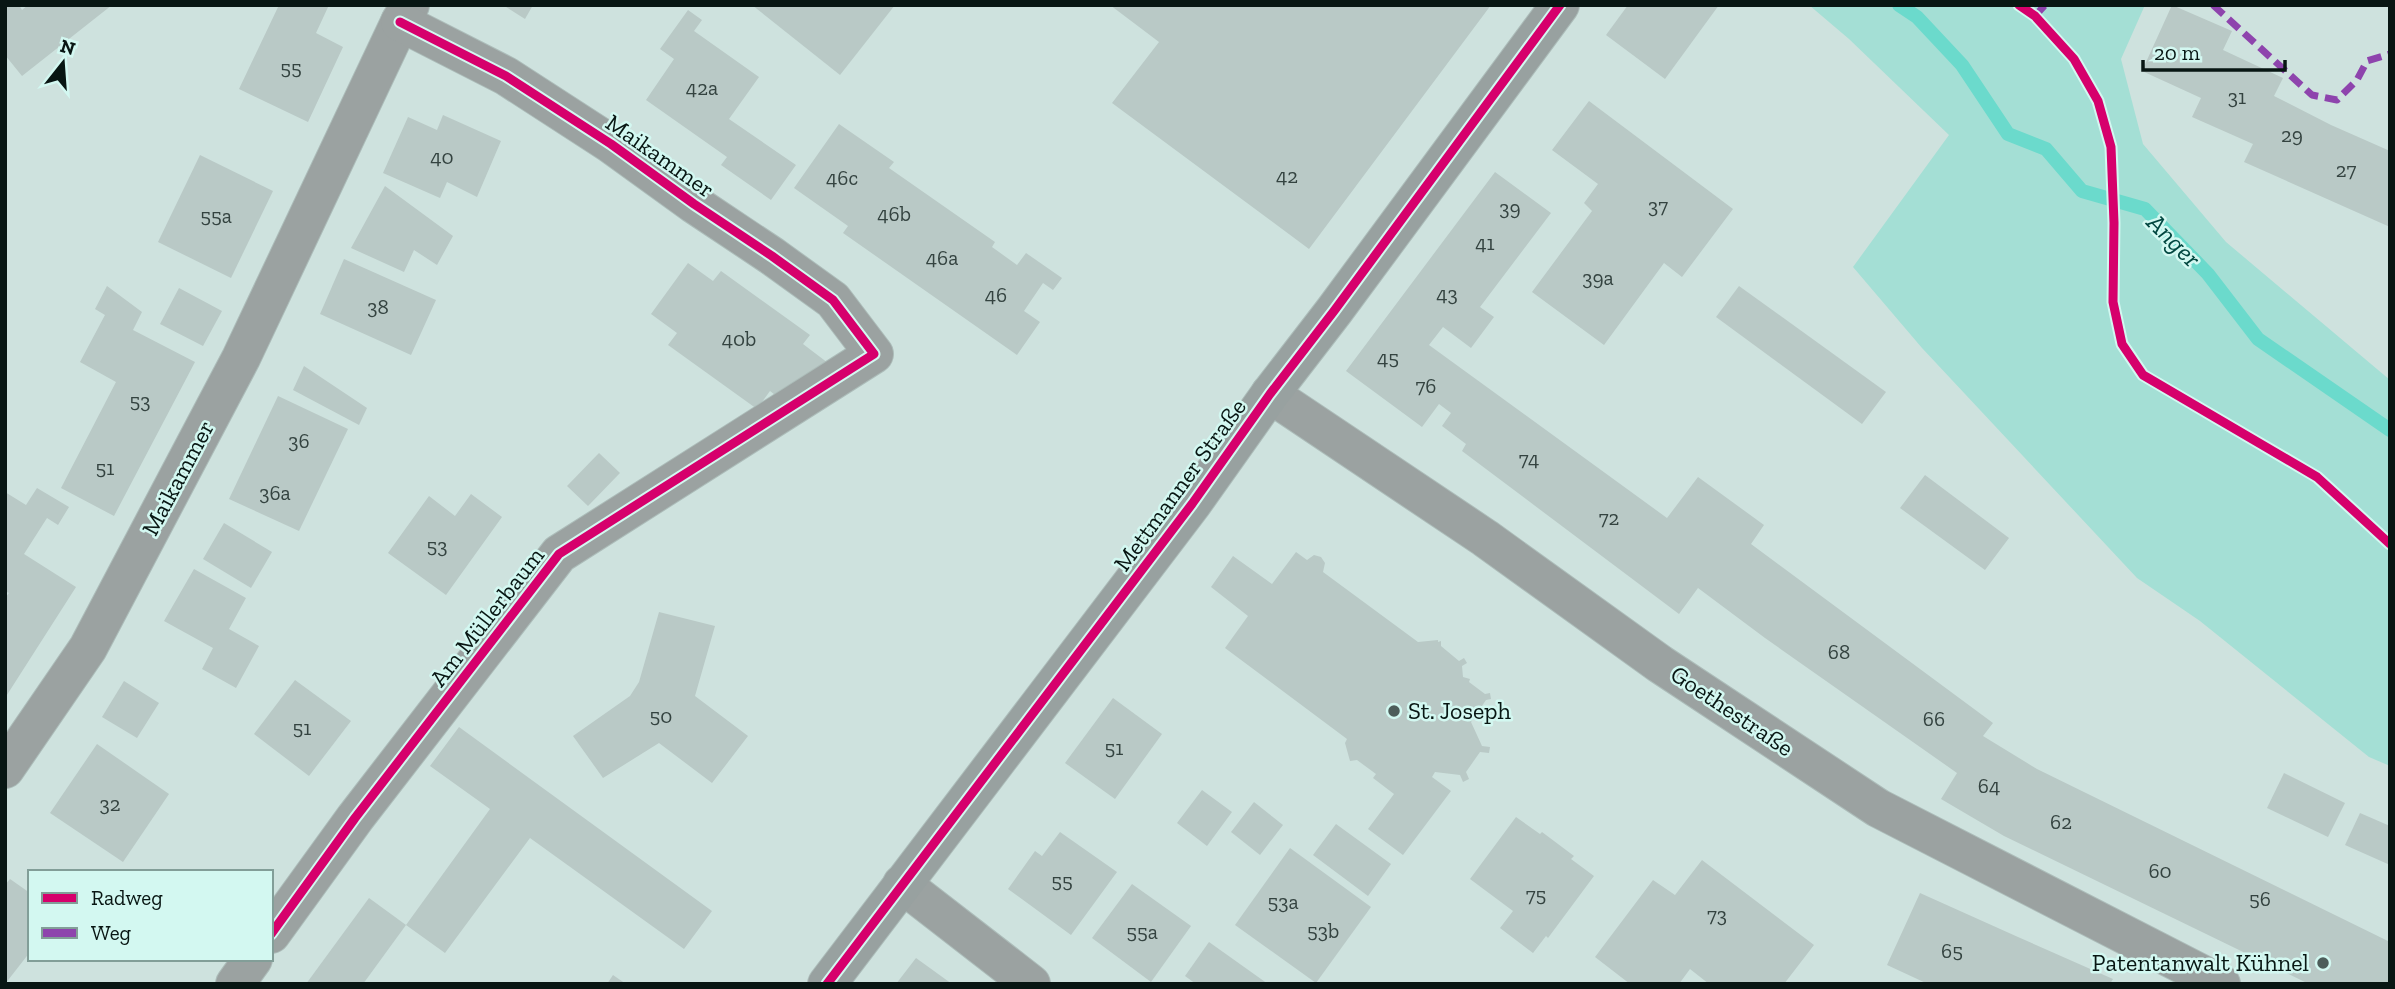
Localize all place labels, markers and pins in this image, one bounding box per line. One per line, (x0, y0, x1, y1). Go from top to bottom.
place label: St. Joseph (1408, 696, 1511, 725)
marker: St. Joseph (1386, 703, 1402, 719)
place label: Patentanwalt Kühnel (2092, 948, 2309, 977)
marker: Patentanwalt Kühnel (2315, 955, 2331, 971)

